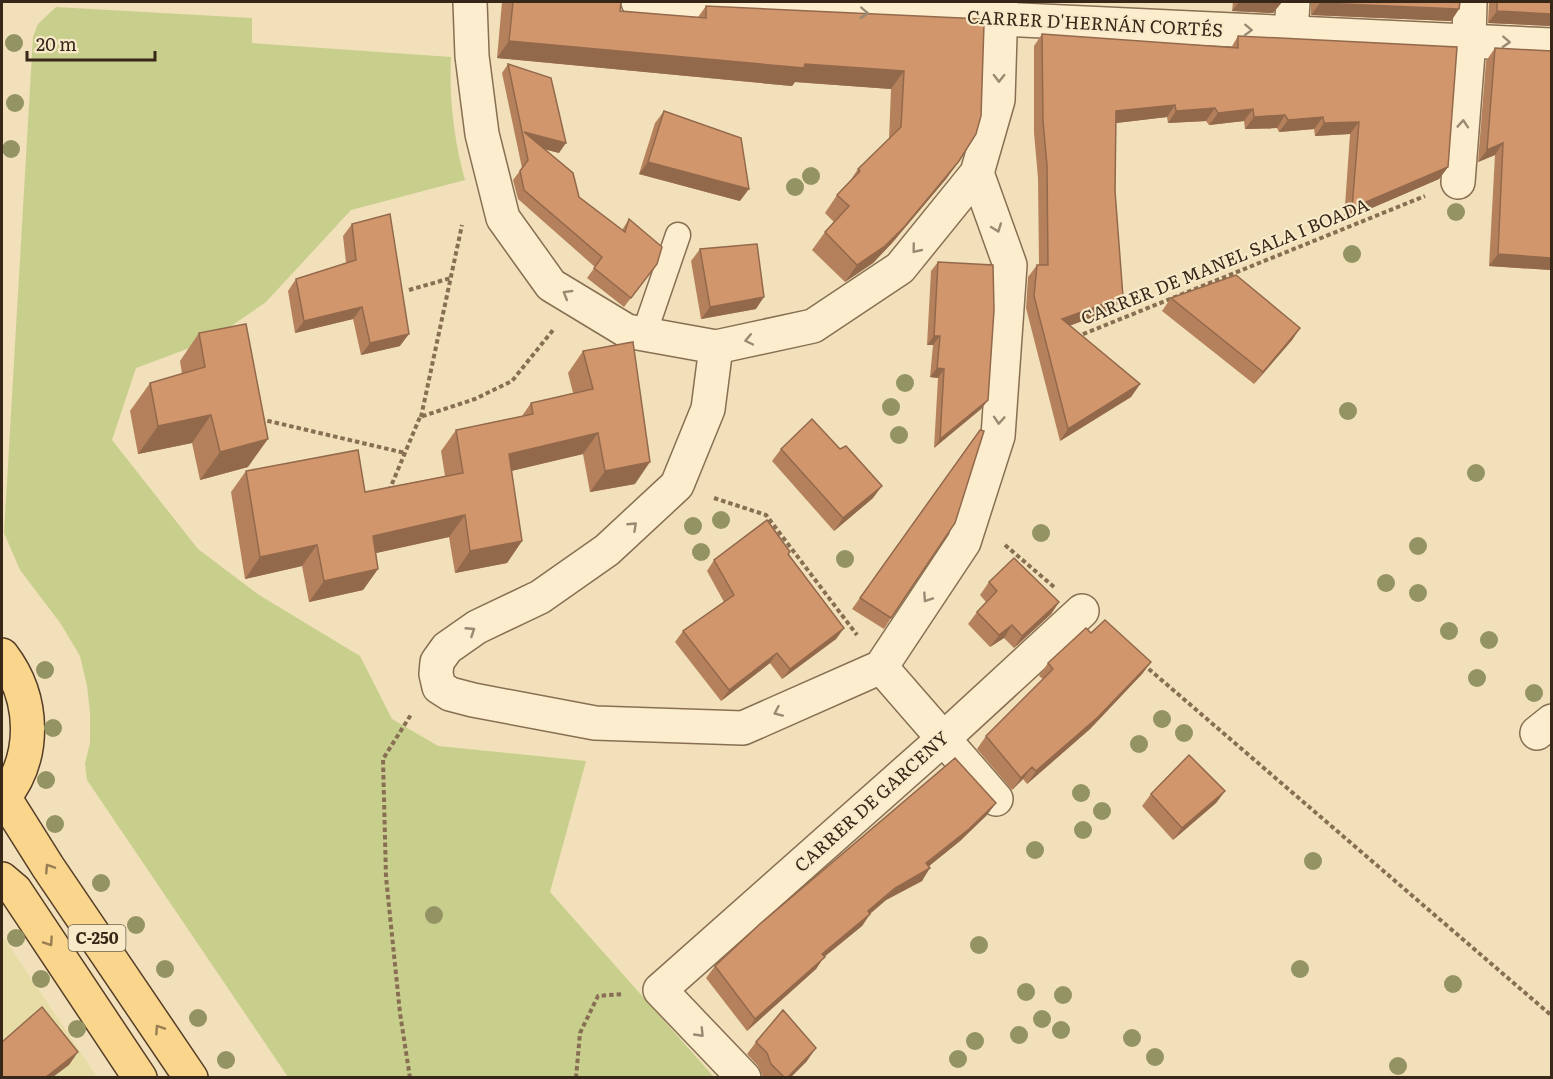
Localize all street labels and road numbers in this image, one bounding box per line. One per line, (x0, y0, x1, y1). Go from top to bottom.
street label: CARRER D'HERNÁN CORTÉS (966, 2, 1224, 43)
street label: CARRER DE MANEL SALA I BOADA (1076, 190, 1372, 331)
street label: CARRER DE GARCENY (788, 724, 954, 878)
road number: C-250 (68, 925, 126, 951)

